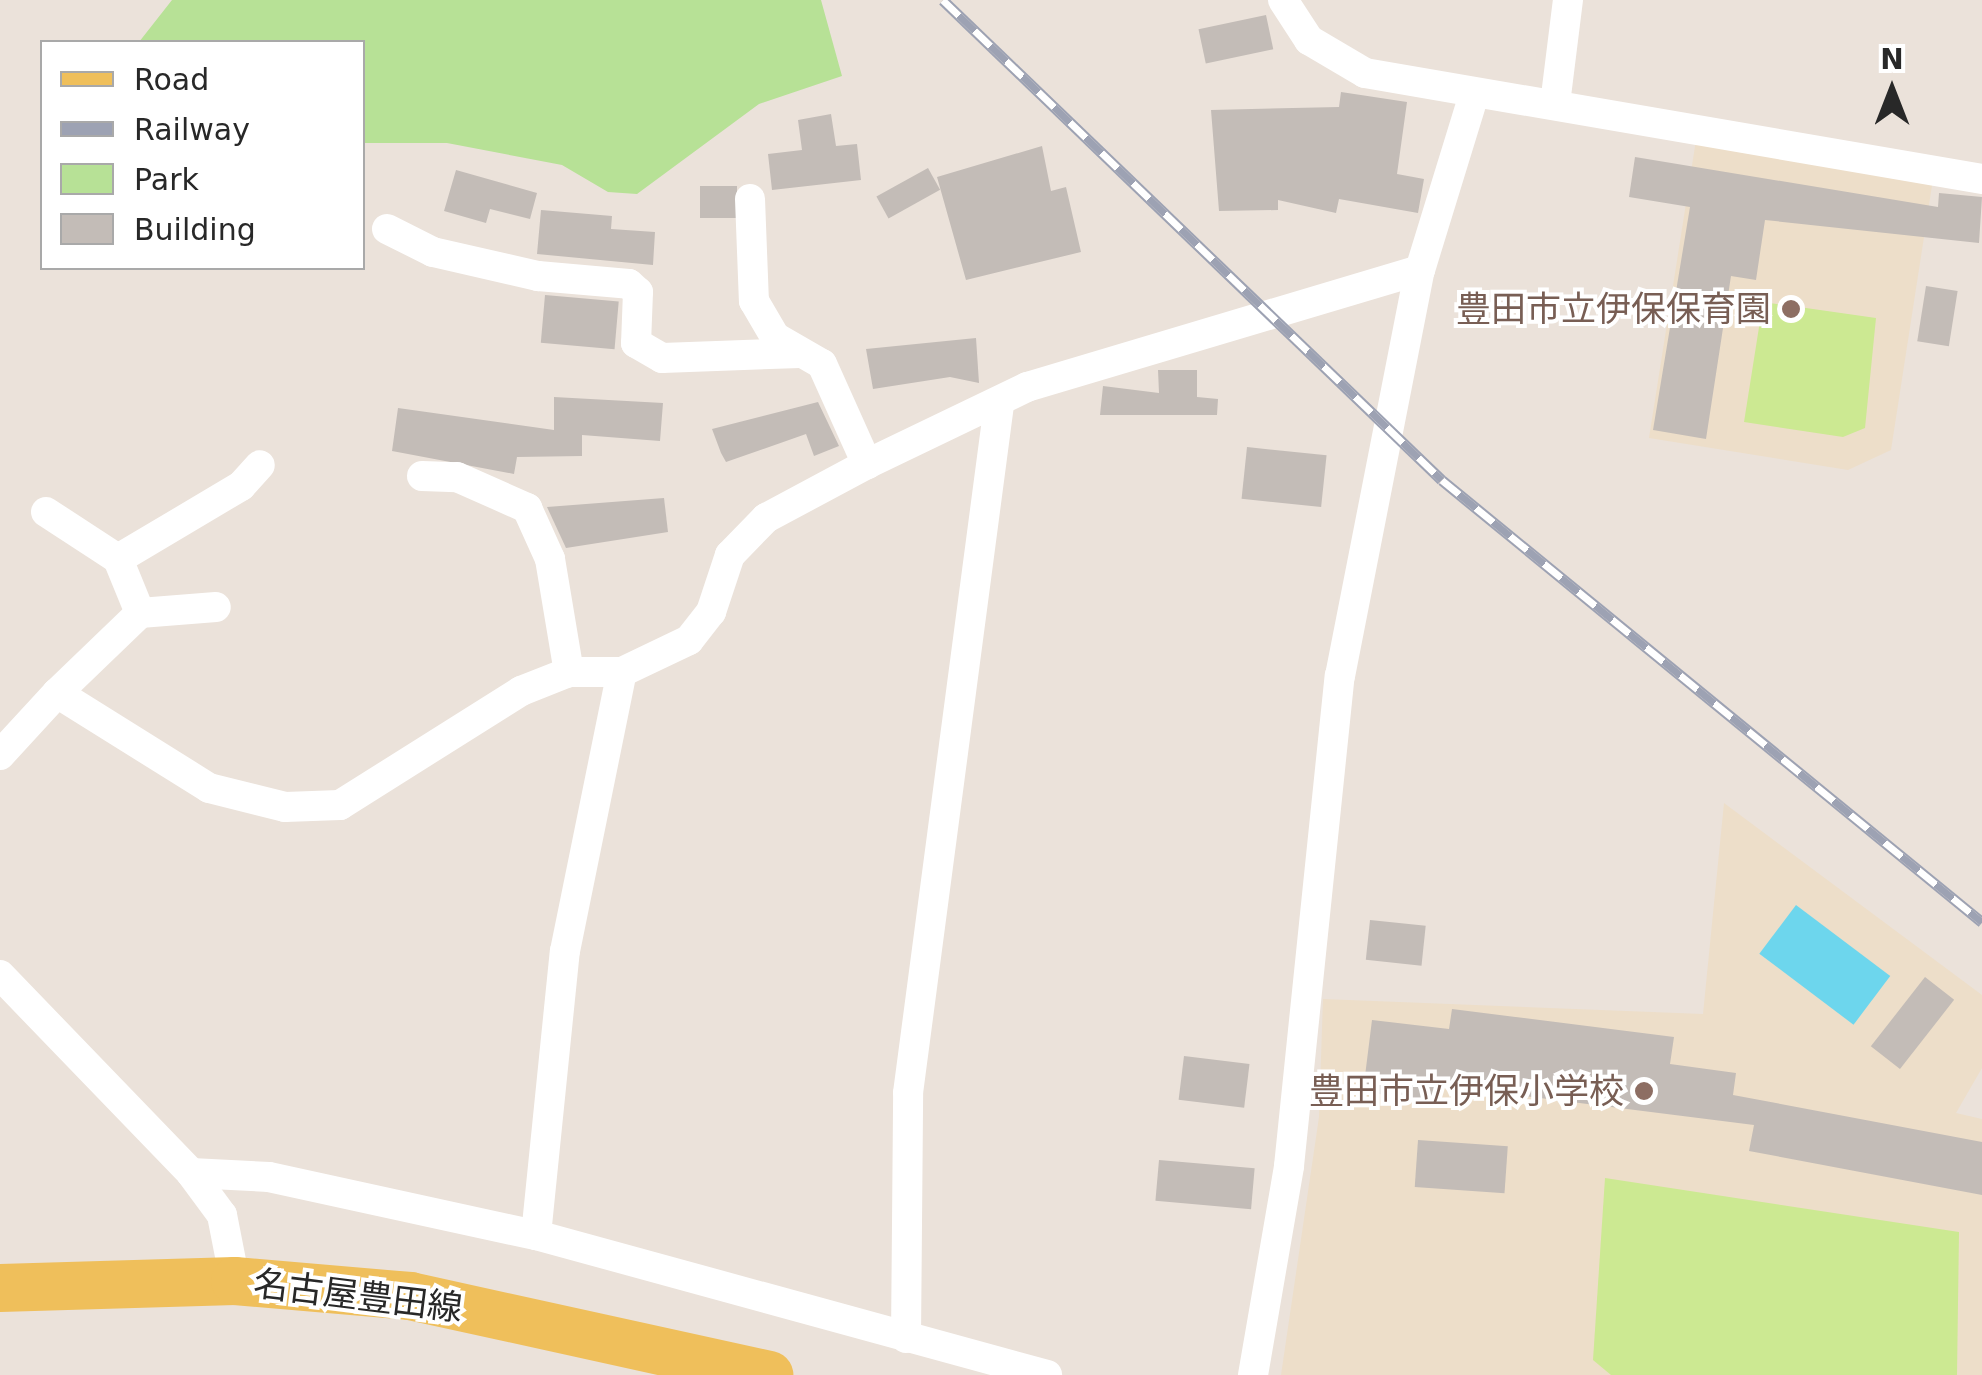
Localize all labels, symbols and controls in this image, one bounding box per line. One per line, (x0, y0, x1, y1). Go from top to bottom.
legend (40, 40, 365, 270)
north arrow (1842, 40, 1942, 140)
text: N (1880, 43, 1904, 76)
text: Road (134, 62, 209, 97)
text: Railway (134, 112, 250, 147)
text: Park (134, 162, 199, 197)
text: Building (134, 212, 256, 247)
place label: 豊田市立伊保保育園 (1456, 288, 1771, 330)
marker: 豊田市立伊保保育園 (1780, 298, 1802, 320)
place label: 豊田市立伊保小学校 (1309, 1070, 1624, 1112)
marker: 豊田市立伊保小学校 (1633, 1080, 1655, 1102)
street label: 名古屋豊田線 (251, 1262, 465, 1330)

